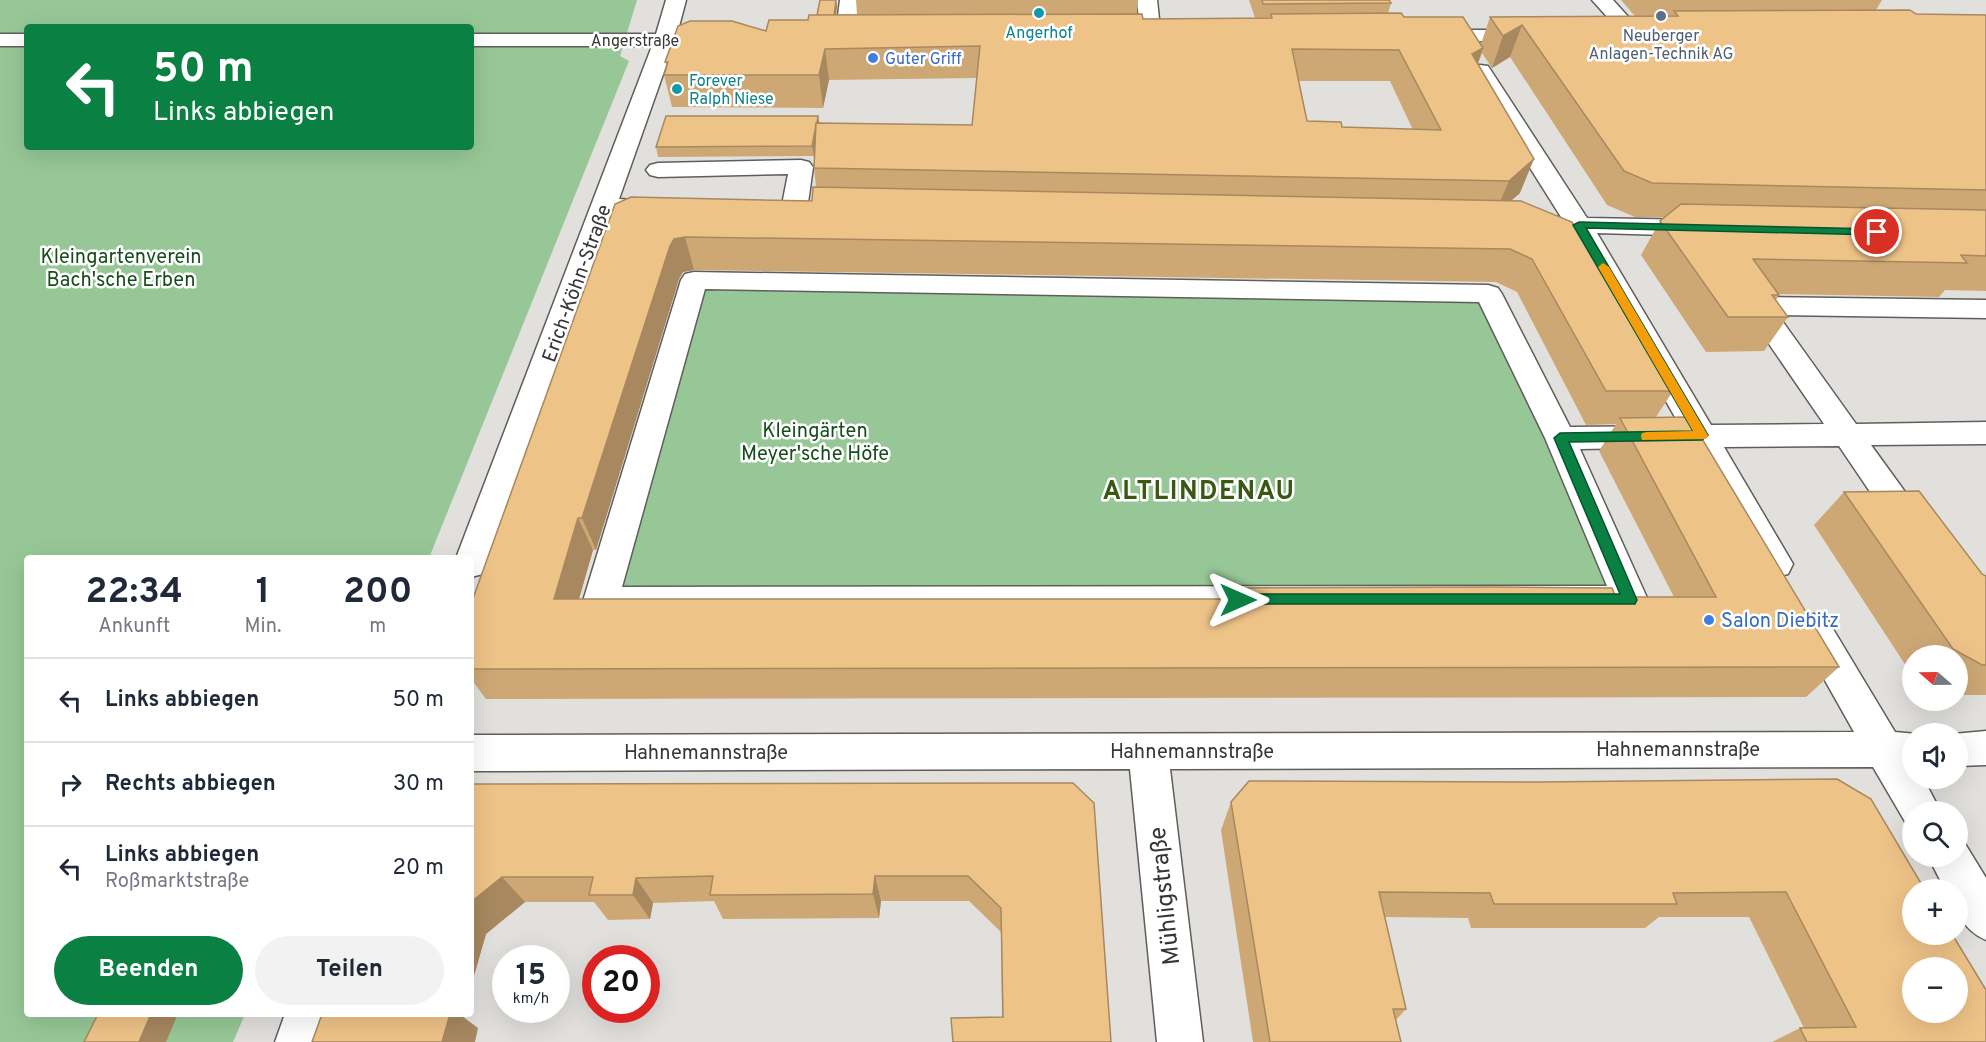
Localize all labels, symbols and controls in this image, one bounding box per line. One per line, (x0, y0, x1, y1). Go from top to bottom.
marker: Angerhof (1032, 6, 1046, 20)
marker: Neuberger Anlagen-Technik AG (1654, 9, 1668, 23)
place label: Angerhof (1005, 24, 1073, 44)
place label: Neuberger Anlagen-Technik AG (1589, 27, 1733, 65)
street label: Angerstraße (591, 32, 679, 52)
text: 50 m (153, 44, 254, 97)
icon: left (54, 48, 132, 126)
place label: Guter Griff (885, 50, 962, 70)
marker: Guter Griff (866, 51, 880, 65)
place label: Forever Ralph Niese (689, 72, 774, 110)
marker: Forever Ralph Niese (670, 82, 684, 96)
text: Links abbiegen (153, 96, 334, 130)
street label: Erich-Köhn-Straße (537, 201, 619, 366)
pin (1851, 206, 1902, 257)
icon: arrive (1860, 215, 1893, 248)
park label: Kleingartenverein Bach'sche Erben (40, 245, 202, 294)
park label: Kleingärten Meyer'sche Höfe (741, 419, 889, 468)
district label: ALTLINDENAU (1102, 476, 1296, 509)
position arrow (1206, 568, 1270, 632)
text: 22:34 (85, 570, 183, 616)
text: 1 (256, 570, 270, 616)
text: 200 (343, 570, 413, 616)
place label: Salon Diebitz (1721, 609, 1839, 635)
marker: Salon Diebitz (1702, 613, 1716, 627)
text: Ankunft (98, 614, 170, 640)
text: Min. (244, 614, 282, 640)
text: m (369, 614, 386, 640)
north arrow (1902, 645, 1968, 711)
map controls (1902, 645, 1968, 1023)
icon: left (54, 684, 87, 717)
text: Links abbiegen (105, 687, 259, 714)
text: 50 m (392, 687, 444, 714)
button: sound (1902, 723, 1968, 789)
street label: Hahnemannstraße (1596, 738, 1760, 764)
street label: Hahnemannstraße (1110, 740, 1274, 766)
street label: Hahnemannstraße (624, 741, 788, 767)
icon: right (54, 768, 87, 801)
text: Rechts abbiegen (105, 771, 276, 798)
text: 30 m (393, 771, 444, 798)
button: search (1902, 801, 1968, 867)
street label: Mühligstraße (1144, 825, 1188, 966)
text: Links abbiegen (105, 842, 259, 869)
icon: left (54, 852, 87, 885)
text: 20 m (393, 855, 444, 882)
text: Roßmarktstraße (105, 869, 249, 895)
button: + (1902, 879, 1968, 945)
button: Beenden (54, 936, 243, 1005)
button: Teilen (255, 936, 444, 1005)
speed limit sign: 20 (582, 945, 660, 1023)
button: − (1902, 957, 1968, 1023)
text: 15 (516, 958, 546, 995)
text: km/h (513, 990, 549, 1009)

